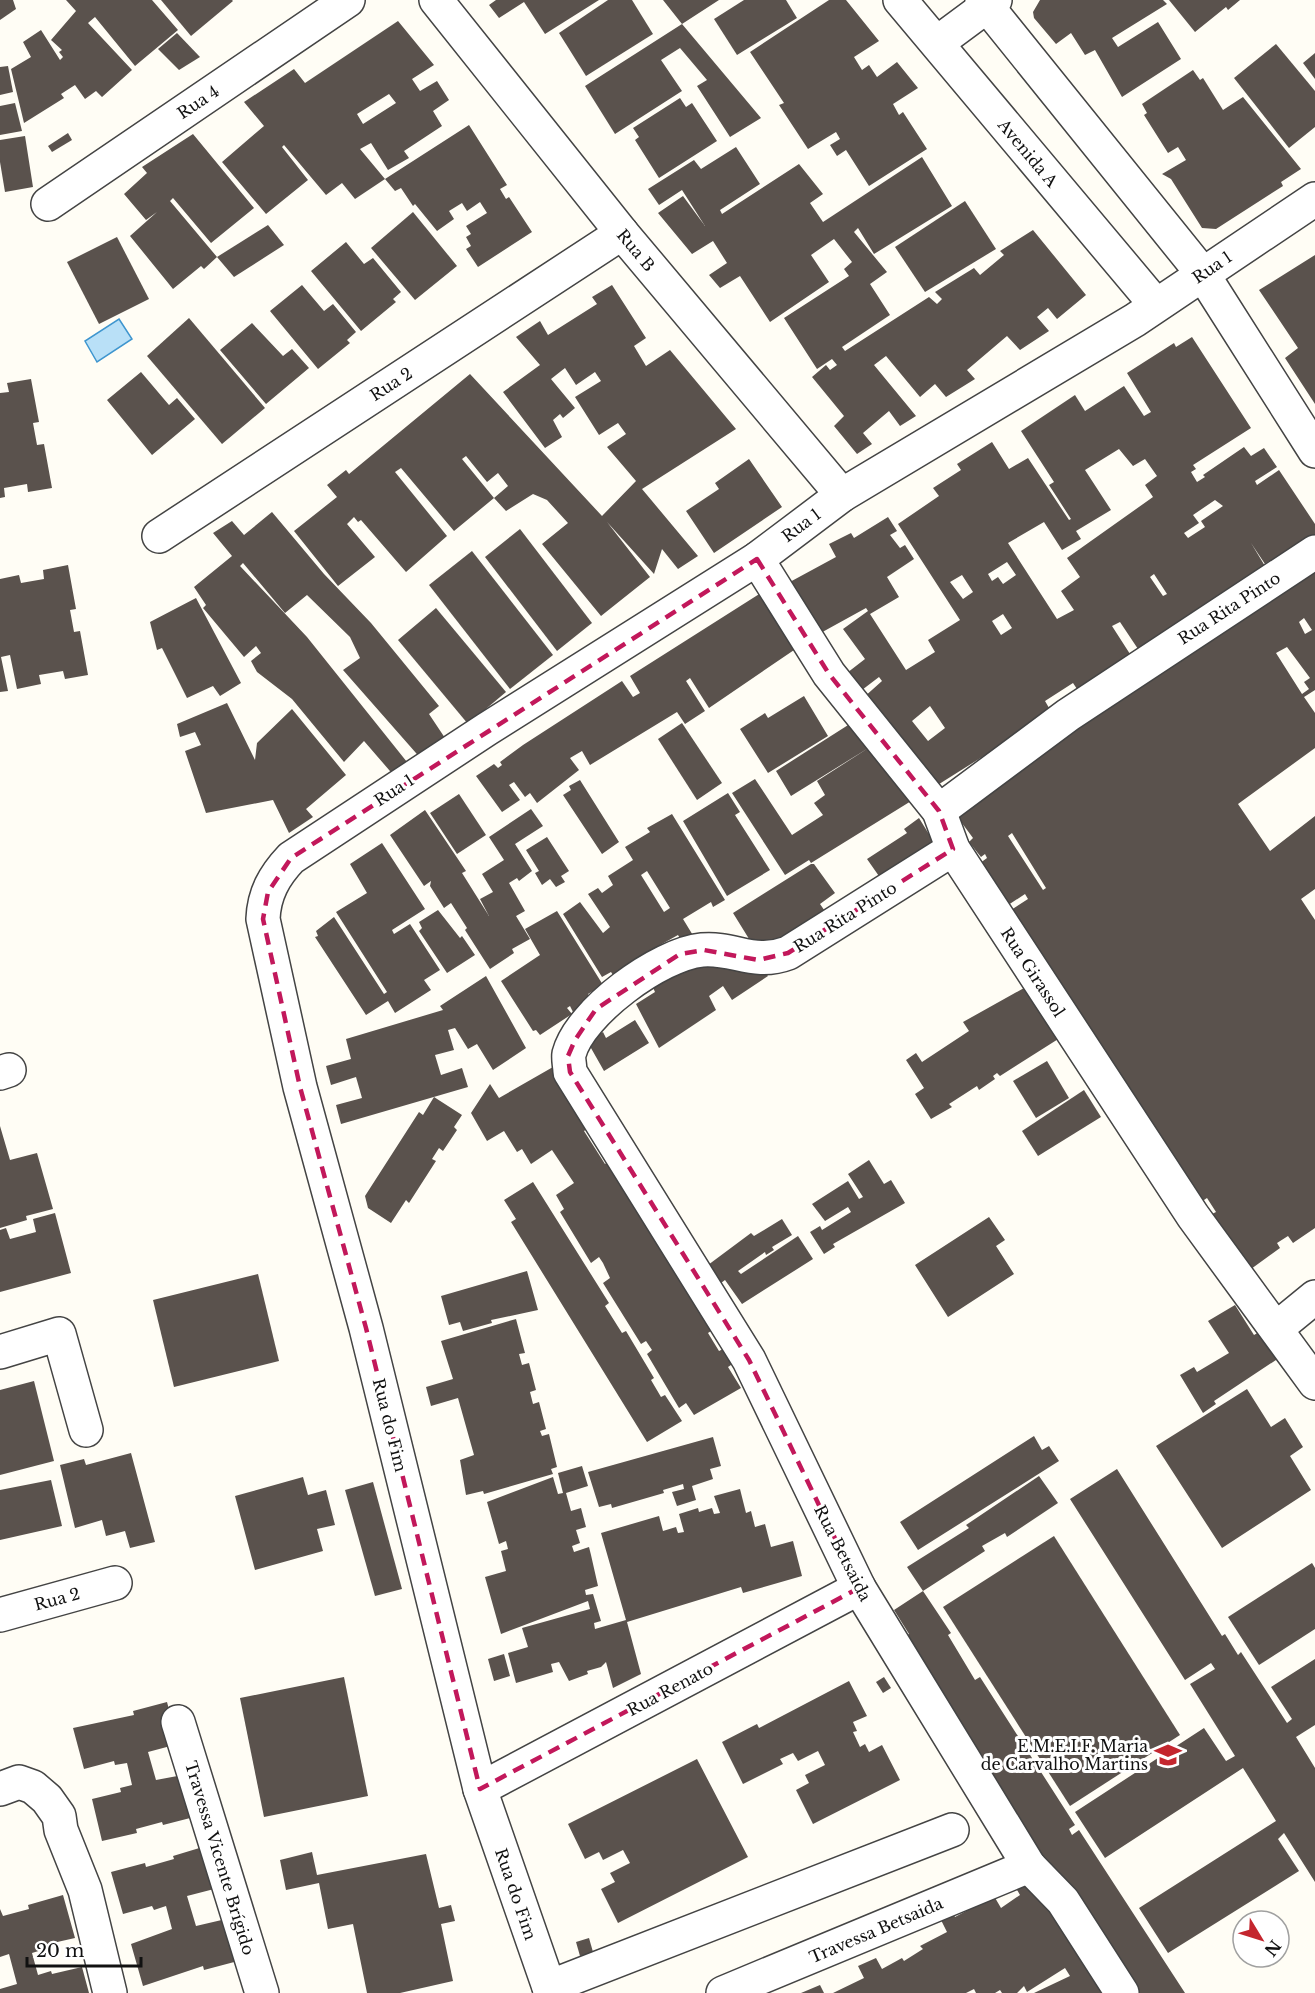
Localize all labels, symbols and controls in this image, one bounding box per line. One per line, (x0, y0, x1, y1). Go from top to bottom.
street label: Rua 4 (173, 81, 223, 123)
street label: Avenida A (993, 114, 1063, 191)
street label: Rua B (613, 225, 659, 275)
street label: Rua 1 (1188, 246, 1236, 288)
street label: Rua 2 (366, 363, 416, 405)
street label: Rua 1 (778, 504, 824, 546)
street label: Rua Rita Pinto (1174, 567, 1284, 649)
street label: Rua 1 (370, 770, 418, 810)
street label: Rua Rita Pinto (790, 877, 900, 957)
street label: Rua Girassol (997, 923, 1069, 1021)
street label: Rua do Fim (369, 1376, 411, 1474)
street label: Rua Betsaida (810, 1502, 876, 1605)
street label: Rua 2 (32, 1583, 82, 1615)
street label: Rua Renato (624, 1658, 716, 1720)
place label: E.M.E.I.F. Maria de Carvalho Martins (981, 1736, 1148, 1774)
school or university icon: E.M.E.I.F. Maria de Carvalho Martins (1153, 1740, 1183, 1770)
street label: Travessa Vicente Brígido (181, 1759, 259, 1957)
street label: Rua do Fim (491, 1845, 541, 1943)
street label: Travessa Betsaida (806, 1893, 946, 1967)
north arrow (1231, 1909, 1291, 1969)
scale bar (27, 1930, 141, 1968)
text: N (1260, 1936, 1285, 1960)
text: 20 m (36, 1940, 84, 1962)

